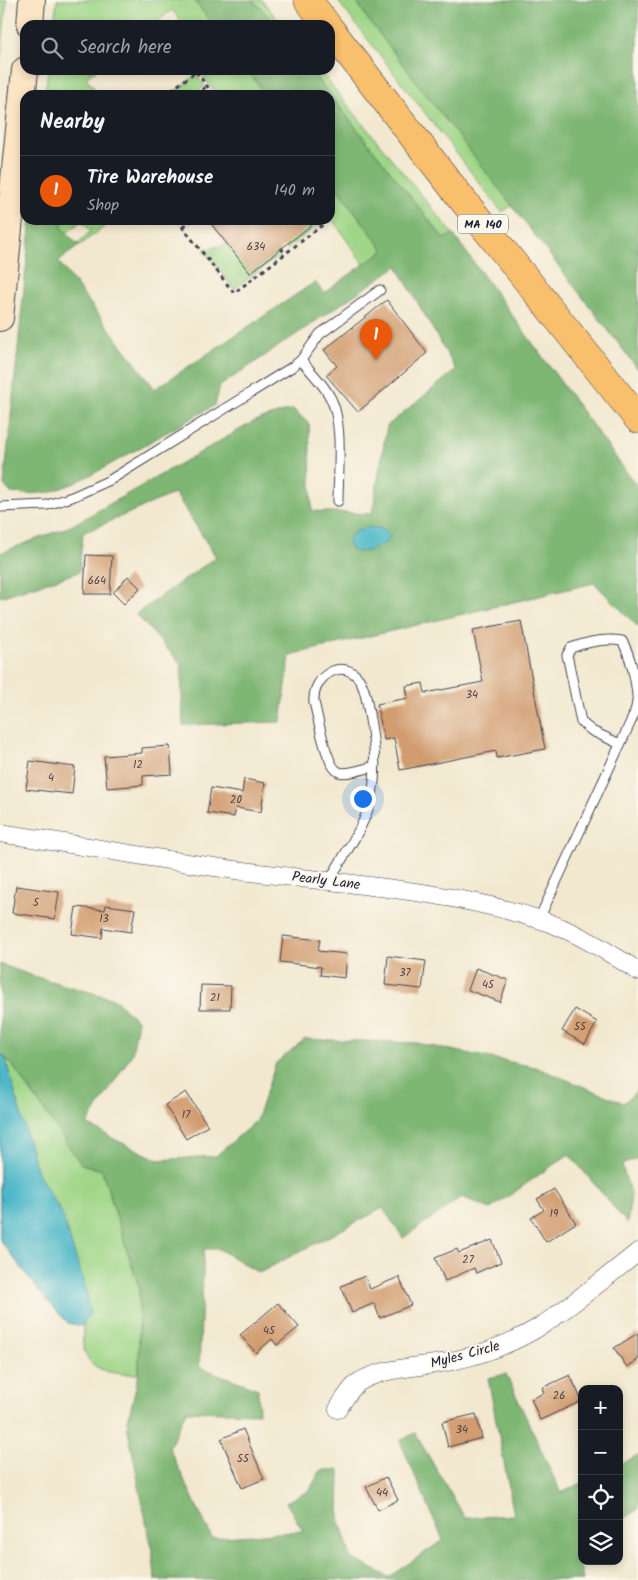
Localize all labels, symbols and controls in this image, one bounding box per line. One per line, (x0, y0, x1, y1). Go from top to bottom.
search box (20, 20, 335, 75)
text: Search here (78, 33, 172, 63)
icon: search (38, 34, 66, 62)
text: Nearby (40, 106, 105, 139)
text: Tire Warehouse (87, 163, 213, 193)
text: 1 (54, 178, 58, 203)
text: 140 m (274, 178, 315, 203)
text: Shop (87, 193, 119, 218)
road number: MA 140 (458, 214, 508, 233)
house number: 634 (247, 238, 265, 256)
pin: 1 (360, 319, 392, 360)
house number: 664 (88, 572, 106, 590)
house number: 34 (466, 686, 478, 704)
house number: 12 (133, 756, 143, 774)
house number: 4 (48, 769, 54, 787)
your location (350, 786, 376, 812)
house number: 20 (230, 791, 242, 809)
street label: Pearly Lane (291, 866, 362, 896)
house number: 5 (33, 894, 40, 912)
house number: 13 (99, 910, 109, 928)
house number: 37 (399, 964, 412, 982)
house number: 45 (482, 976, 495, 994)
house number: 21 (210, 989, 220, 1007)
house number: 55 (574, 1018, 587, 1036)
house number: 17 (182, 1106, 191, 1124)
house number: 19 (550, 1205, 559, 1223)
house number: 27 (462, 1251, 475, 1269)
house number: 45 (263, 1322, 276, 1340)
street label: Myles Circle (428, 1335, 503, 1375)
map controls (578, 1385, 623, 1565)
button: + (578, 1385, 623, 1430)
house number: 26 (553, 1387, 565, 1405)
house number: 34 (456, 1421, 468, 1439)
button: − (578, 1430, 623, 1475)
house number: 55 (237, 1450, 250, 1468)
button: locate (578, 1475, 623, 1520)
house number: 44 (376, 1484, 388, 1502)
button: layers (578, 1520, 623, 1565)

